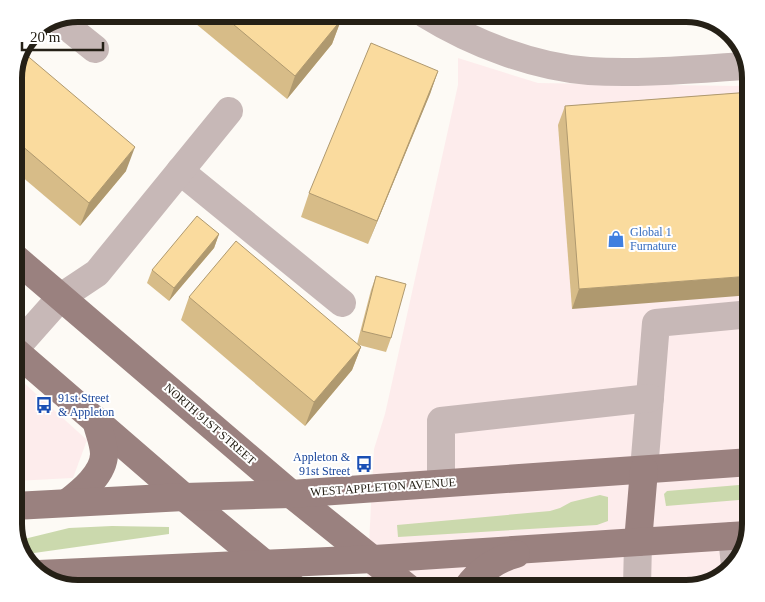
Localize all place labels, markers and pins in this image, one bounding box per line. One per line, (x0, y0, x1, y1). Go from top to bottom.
place label: Global 1 Furnature (630, 225, 677, 253)
shop icon: Global 1 Furnature (606, 229, 626, 249)
place label: 91st Street & Appleton (58, 391, 114, 419)
bus stop icon: 91st Street & Appleton (34, 395, 54, 415)
place label: Appleton & 91st Street (293, 450, 351, 478)
bus stop icon: Appleton & 91st Street (354, 454, 374, 474)

